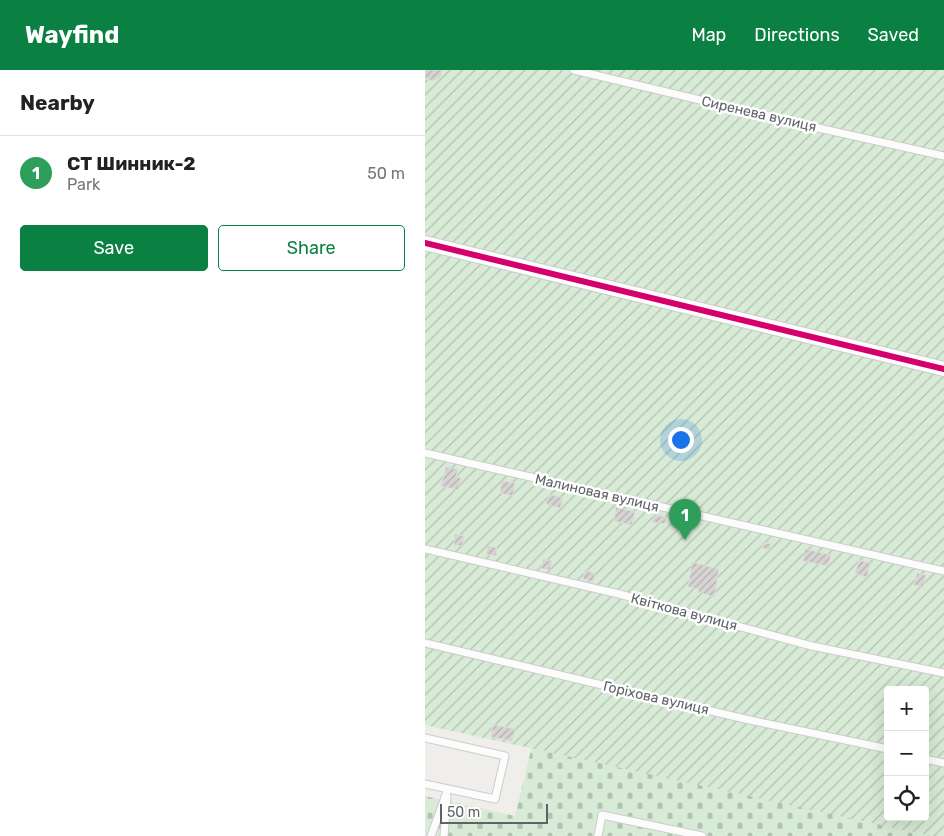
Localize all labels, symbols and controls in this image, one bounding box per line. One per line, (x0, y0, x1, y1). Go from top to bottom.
text: Wayfind (25, 21, 119, 49)
text: Map (691, 24, 726, 46)
text: Directions (754, 24, 840, 46)
text: Saved (868, 24, 919, 46)
text: Nearby (20, 90, 95, 115)
street label: Сиренева вулиця (700, 93, 818, 135)
text: СТ Шинник-2 (67, 152, 196, 175)
text: 1 (32, 164, 40, 183)
text: 50 m (367, 164, 405, 183)
text: Park (67, 175, 100, 194)
button: Save (20, 225, 208, 271)
button: Share (218, 225, 405, 271)
your location (668, 427, 694, 453)
street label: Малиновая вулиця (533, 470, 661, 516)
pin: 1 (669, 499, 701, 540)
street label: Квіткова вулиця (629, 590, 739, 634)
street label: Горіхова вулиця (601, 678, 711, 718)
map controls (884, 686, 929, 821)
button: + (884, 686, 929, 731)
button: − (884, 731, 929, 776)
button: locate (884, 776, 929, 821)
scale bar (440, 801, 547, 824)
text: 50 m (447, 804, 480, 821)

